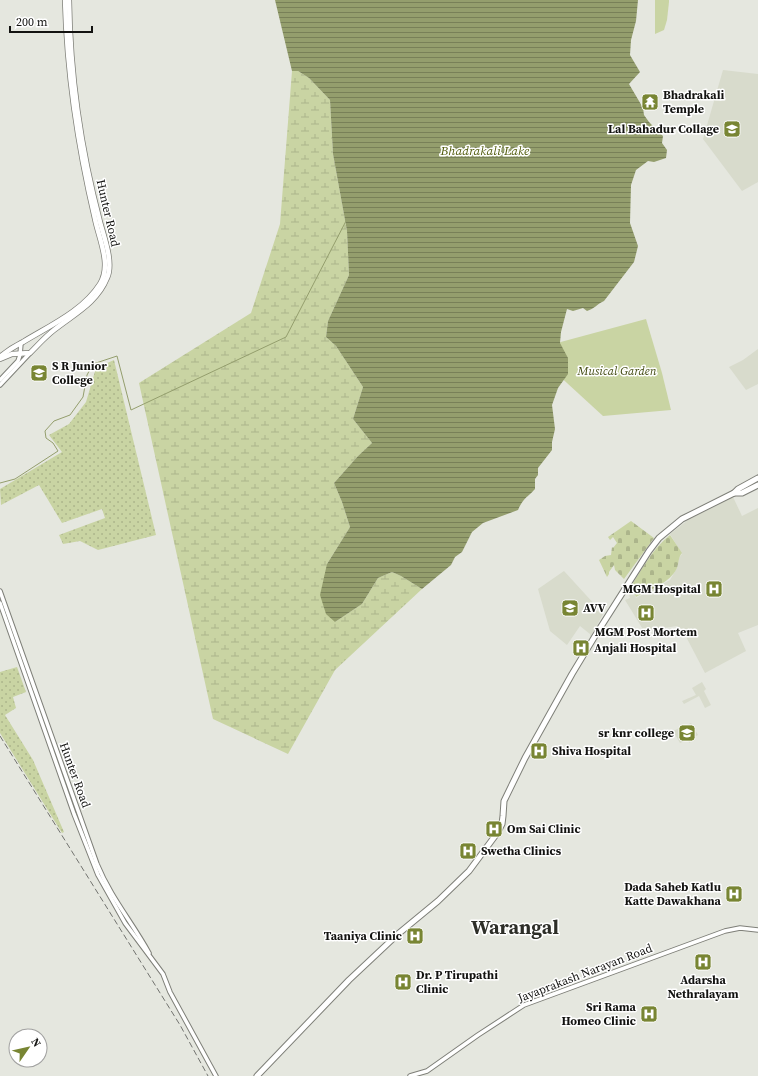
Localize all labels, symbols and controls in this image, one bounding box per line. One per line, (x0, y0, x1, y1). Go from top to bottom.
scale bar (10, 8, 92, 34)
text: 200 m (16, 14, 48, 30)
place label: Bhadrakali Temple (663, 87, 725, 117)
temple icon: Bhadrakali Temple (640, 92, 660, 112)
school or university icon: Lal Bahadur Collage (722, 119, 742, 139)
place label: Lal Bahadur Collage (608, 121, 719, 137)
water label: Bhadrakali Lake (440, 142, 530, 159)
street label: Hunter Road (93, 178, 124, 248)
place label: S R Junior College (52, 358, 107, 388)
school or university icon: S R Junior College (29, 363, 49, 383)
park label: Musical Garden (577, 363, 657, 379)
hospital icon: MGM Hospital (704, 579, 724, 599)
place label: MGM Hospital (623, 581, 701, 597)
school or university icon: AVV (560, 598, 580, 618)
place label: AVV (583, 600, 606, 616)
hospital icon: MGM Post Mortem (636, 603, 656, 623)
place label: MGM Post Mortem (595, 624, 697, 640)
hospital icon: Anjali Hospital (571, 638, 591, 658)
place label: Anjali Hospital (594, 640, 676, 656)
school or university icon: sr knr college (677, 723, 697, 743)
place label: sr knr college (598, 725, 674, 741)
street label: Hunter Road (56, 740, 94, 810)
hospital icon: Shiva Hospital (529, 741, 549, 761)
place label: Shiva Hospital (552, 743, 631, 759)
hospital icon: Om Sai Clinic (484, 819, 504, 839)
place label: Om Sai Clinic (507, 821, 581, 837)
hospital icon: Swetha Clinics (458, 841, 478, 861)
place label: Swetha Clinics (481, 843, 562, 859)
place label: Dada Saheb Katlu Katte Dawakhana (624, 879, 722, 909)
hospital icon: Dada Saheb Katlu Katte Dawakhana (724, 884, 744, 904)
district label: Warangal (471, 913, 559, 941)
hospital icon: Taaniya Clinic (405, 926, 425, 946)
place label: Taaniya Clinic (324, 928, 402, 944)
street label: Jayaprakash Narayan Road (515, 940, 655, 1006)
hospital icon: Adarsha Nethralayam (693, 952, 713, 972)
place label: Dr. P Tirupathi Clinic (416, 967, 498, 997)
hospital icon: Dr. P Tirupathi Clinic (393, 972, 413, 992)
place label: Adarsha Nethralayam (667, 972, 739, 1002)
place label: Sri Rama Homeo Clinic (561, 999, 637, 1029)
hospital icon: Sri Rama Homeo Clinic (639, 1004, 659, 1024)
north arrow (8, 1028, 48, 1068)
text: N (27, 1035, 44, 1050)

